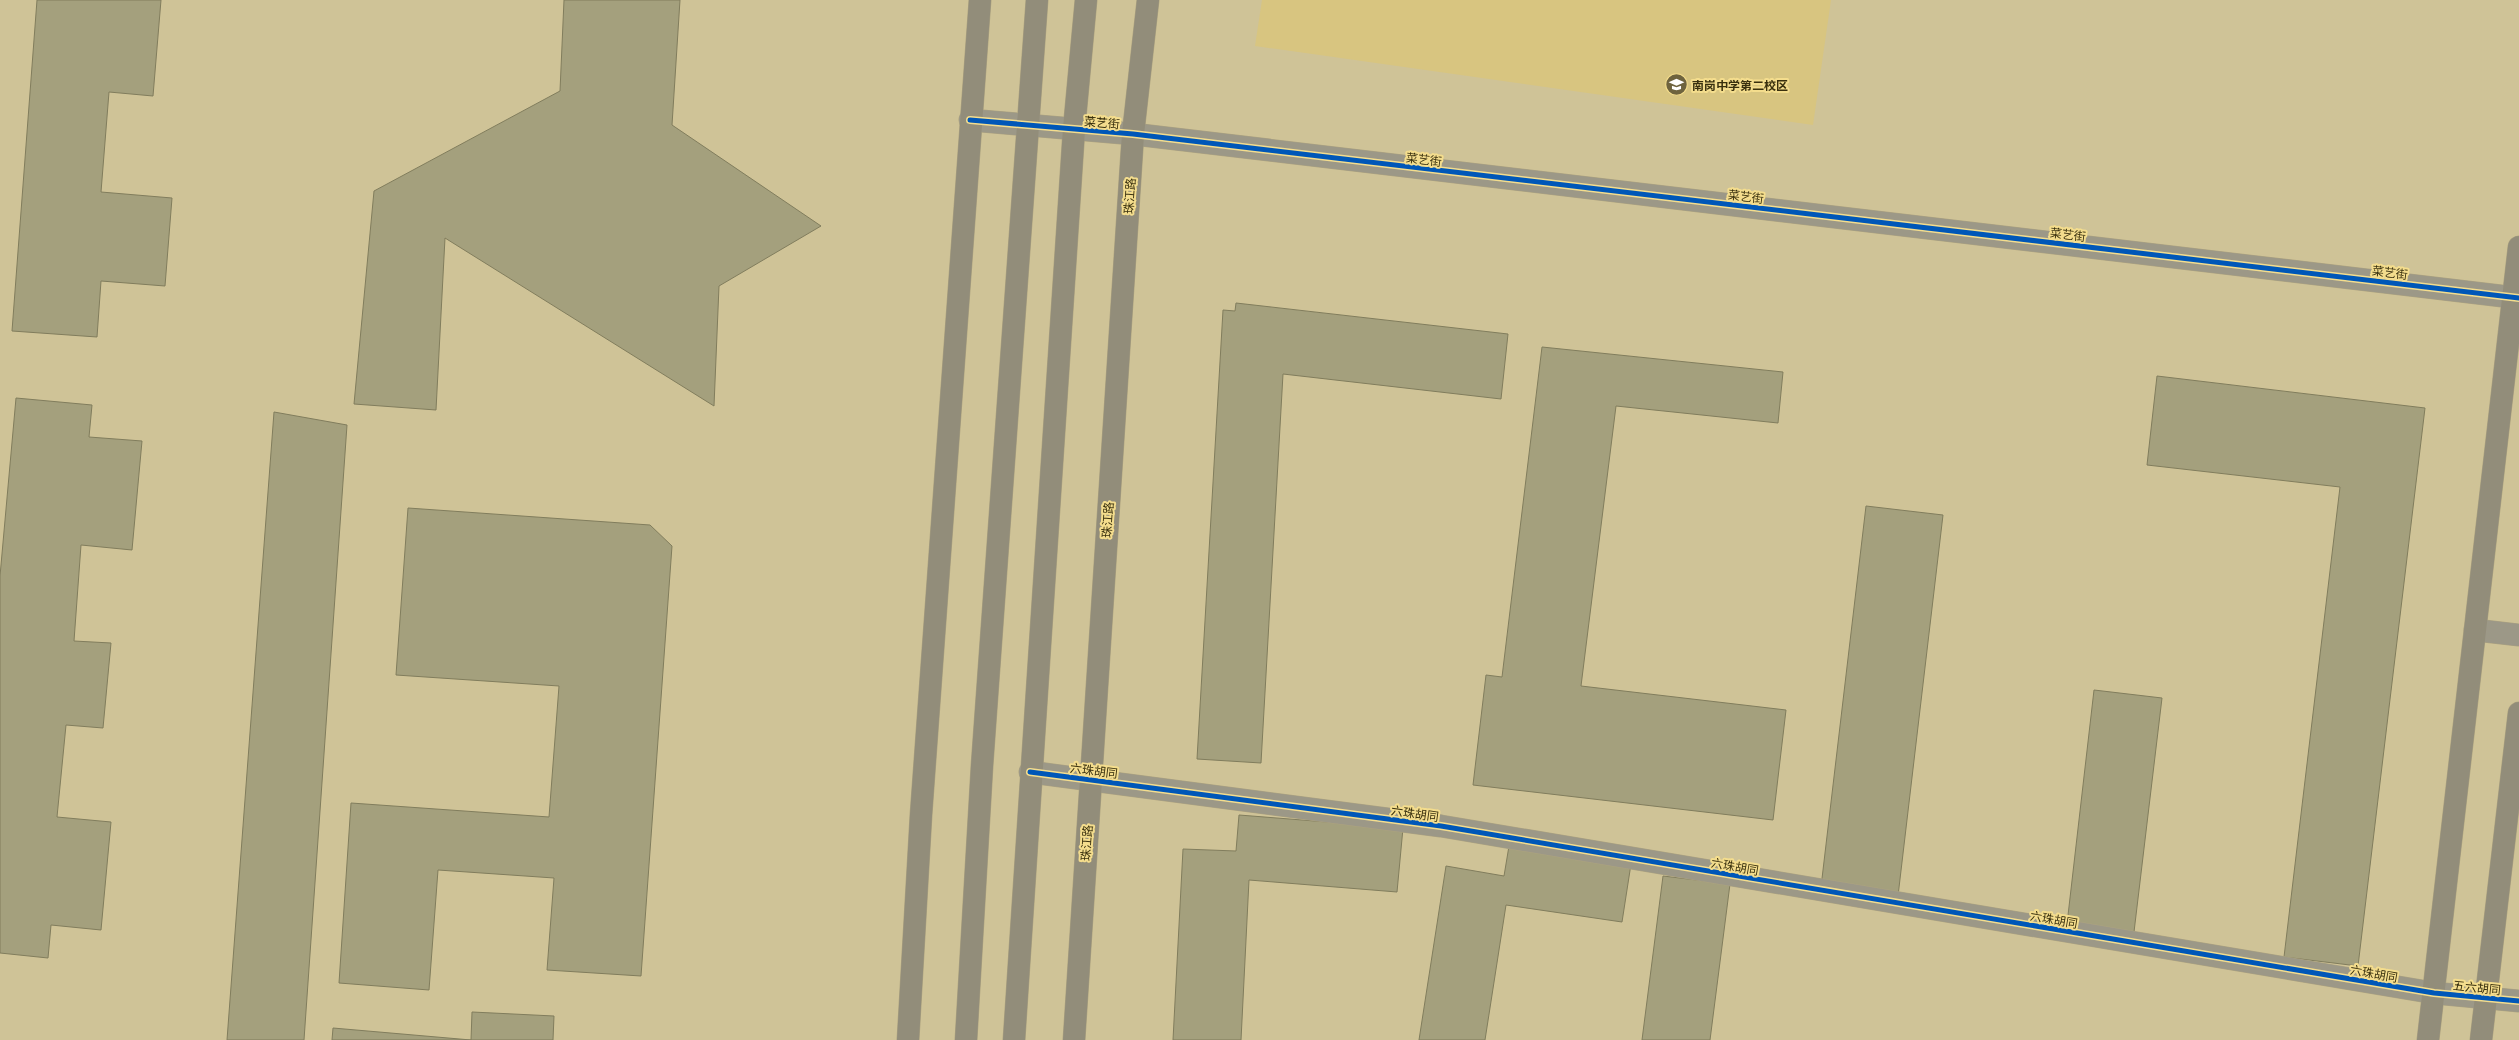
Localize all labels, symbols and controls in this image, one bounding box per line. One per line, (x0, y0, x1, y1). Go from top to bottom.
school or university icon: 南岗中学第二校区 (1663, 72, 1689, 98)
place label: 南岗中学第二校区 (1692, 78, 1788, 92)
street label: 菜艺街 (1083, 113, 1121, 131)
street label: 菜艺街 (1405, 150, 1443, 168)
street label: 珠江路 (1121, 178, 1137, 214)
street label: 菜艺街 (1727, 187, 1765, 205)
street label: 菜艺街 (2049, 225, 2087, 243)
street label: 菜艺街 (2371, 263, 2409, 281)
street label: 珠江路 (1099, 502, 1115, 538)
street label: 六珠胡同 (1069, 760, 1119, 780)
street label: 六珠胡同 (1390, 803, 1440, 823)
street label: 珠江路 (1078, 825, 1094, 861)
street label: 六珠胡同 (1710, 855, 1760, 877)
street label: 六珠胡同 (2029, 908, 2079, 930)
street label: 六珠胡同 (2349, 962, 2399, 984)
street label: 五六胡同 (2452, 978, 2502, 996)

